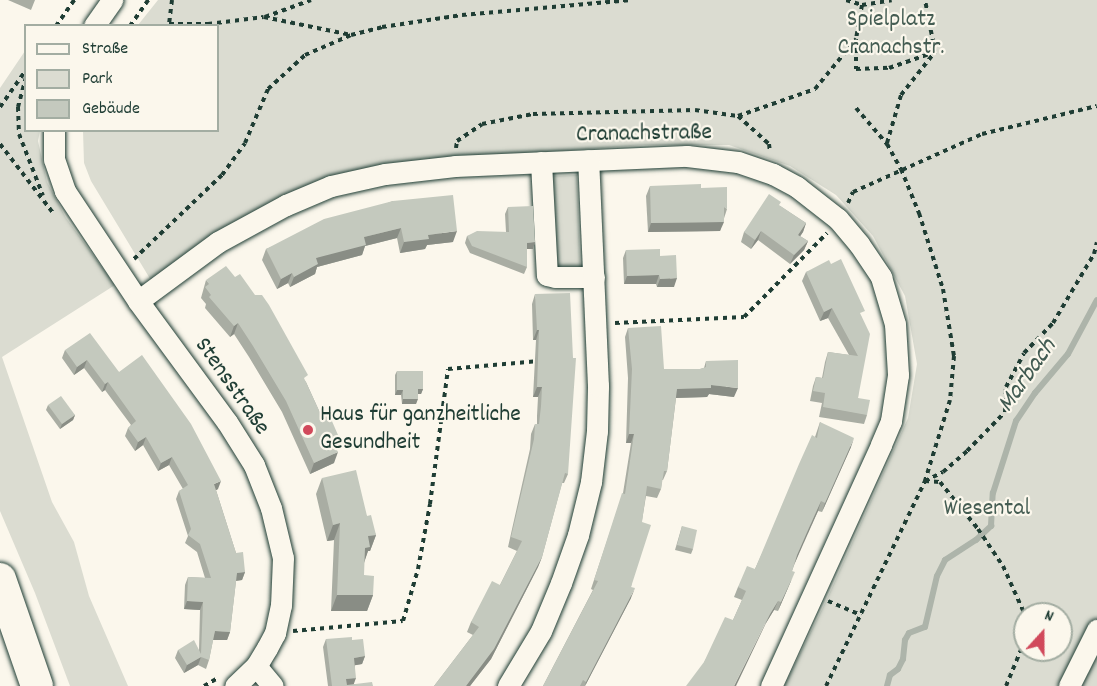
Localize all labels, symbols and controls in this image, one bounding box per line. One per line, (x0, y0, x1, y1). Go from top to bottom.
park label: Spielplatz Cranachstr. (838, 7, 944, 63)
legend (24, 24, 219, 132)
text: Straße (82, 37, 128, 62)
text: Park (82, 67, 113, 92)
text: Gebäude (82, 97, 140, 122)
street label: Cranachstraße (576, 119, 712, 151)
street label: Stensstraße (187, 333, 275, 441)
water label: Marbach (991, 333, 1065, 419)
place label: Haus für ganzheitliche Gesundheit (320, 402, 521, 458)
marker: Haus für ganzheitliche Gesundheit (301, 423, 315, 437)
park label: Wiesental (944, 496, 1030, 524)
north arrow (1013, 602, 1073, 662)
text: N (1041, 604, 1057, 629)

